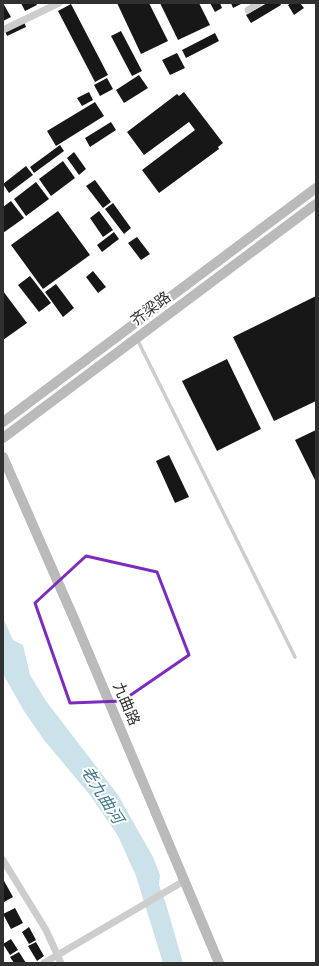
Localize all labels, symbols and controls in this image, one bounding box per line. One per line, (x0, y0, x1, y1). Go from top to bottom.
street label: 齐梁路 (128, 289, 173, 329)
street label: 九曲路 (110, 680, 143, 728)
water label: 老九曲河 (78, 763, 128, 829)

